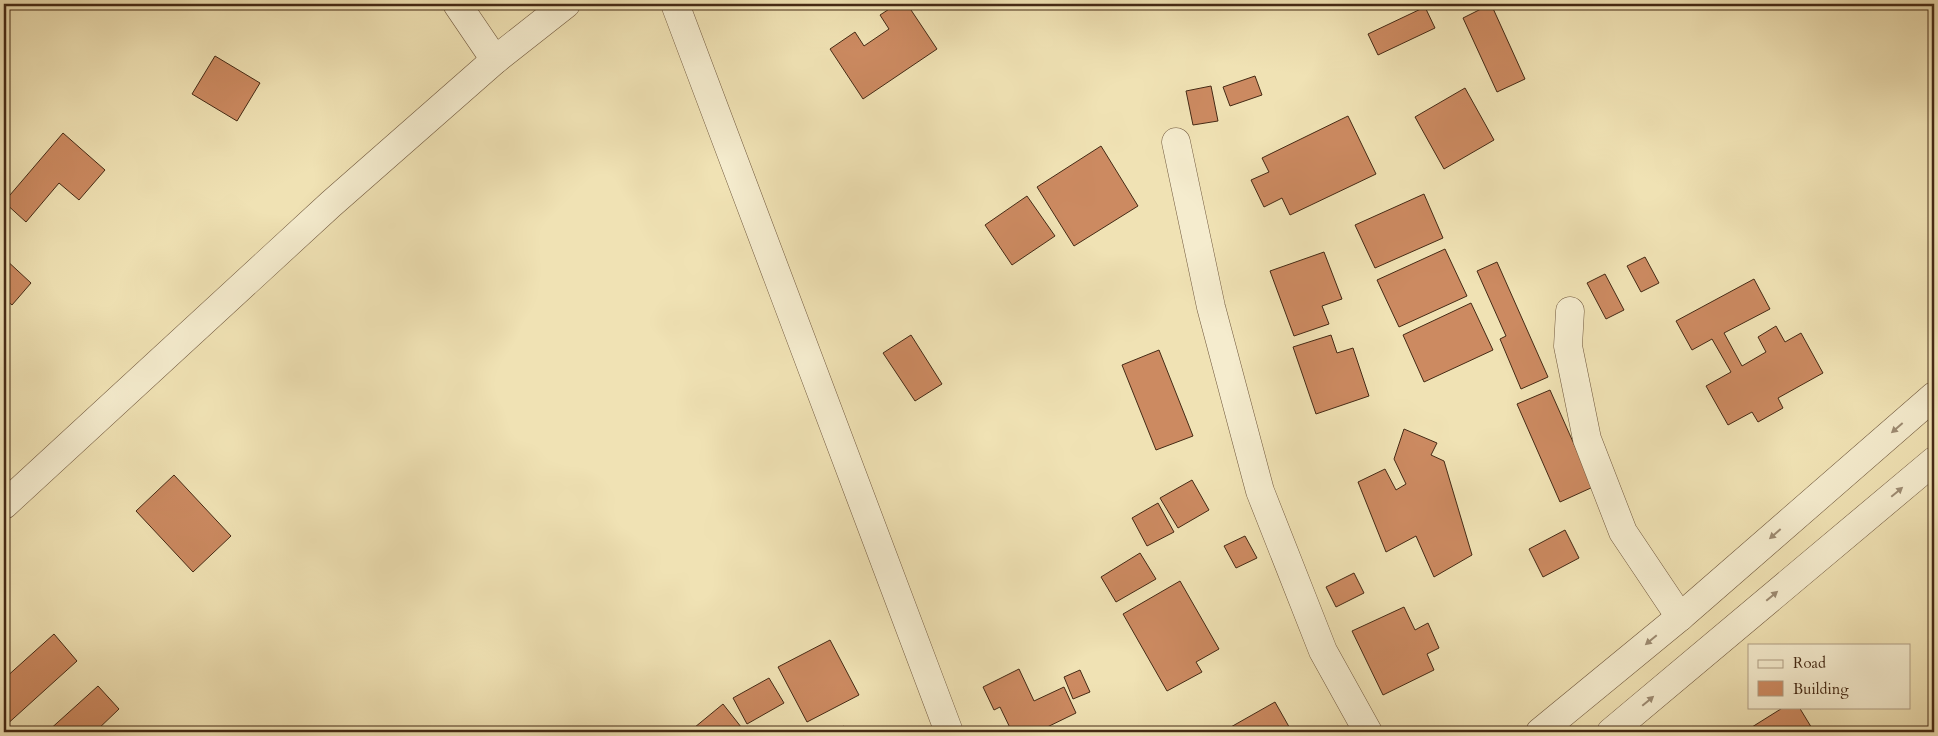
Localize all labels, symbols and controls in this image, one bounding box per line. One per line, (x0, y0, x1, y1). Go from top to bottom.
one-way arrow (1892, 422, 1904, 434)
one-way arrow (1890, 486, 1903, 497)
one-way arrow (1768, 529, 1781, 540)
one-way arrow (1766, 591, 1778, 602)
one-way arrow (1645, 635, 1658, 646)
legend (1748, 644, 1910, 708)
text: Road (1793, 653, 1826, 673)
text: Building (1793, 679, 1849, 699)
one-way arrow (1641, 695, 1654, 706)

